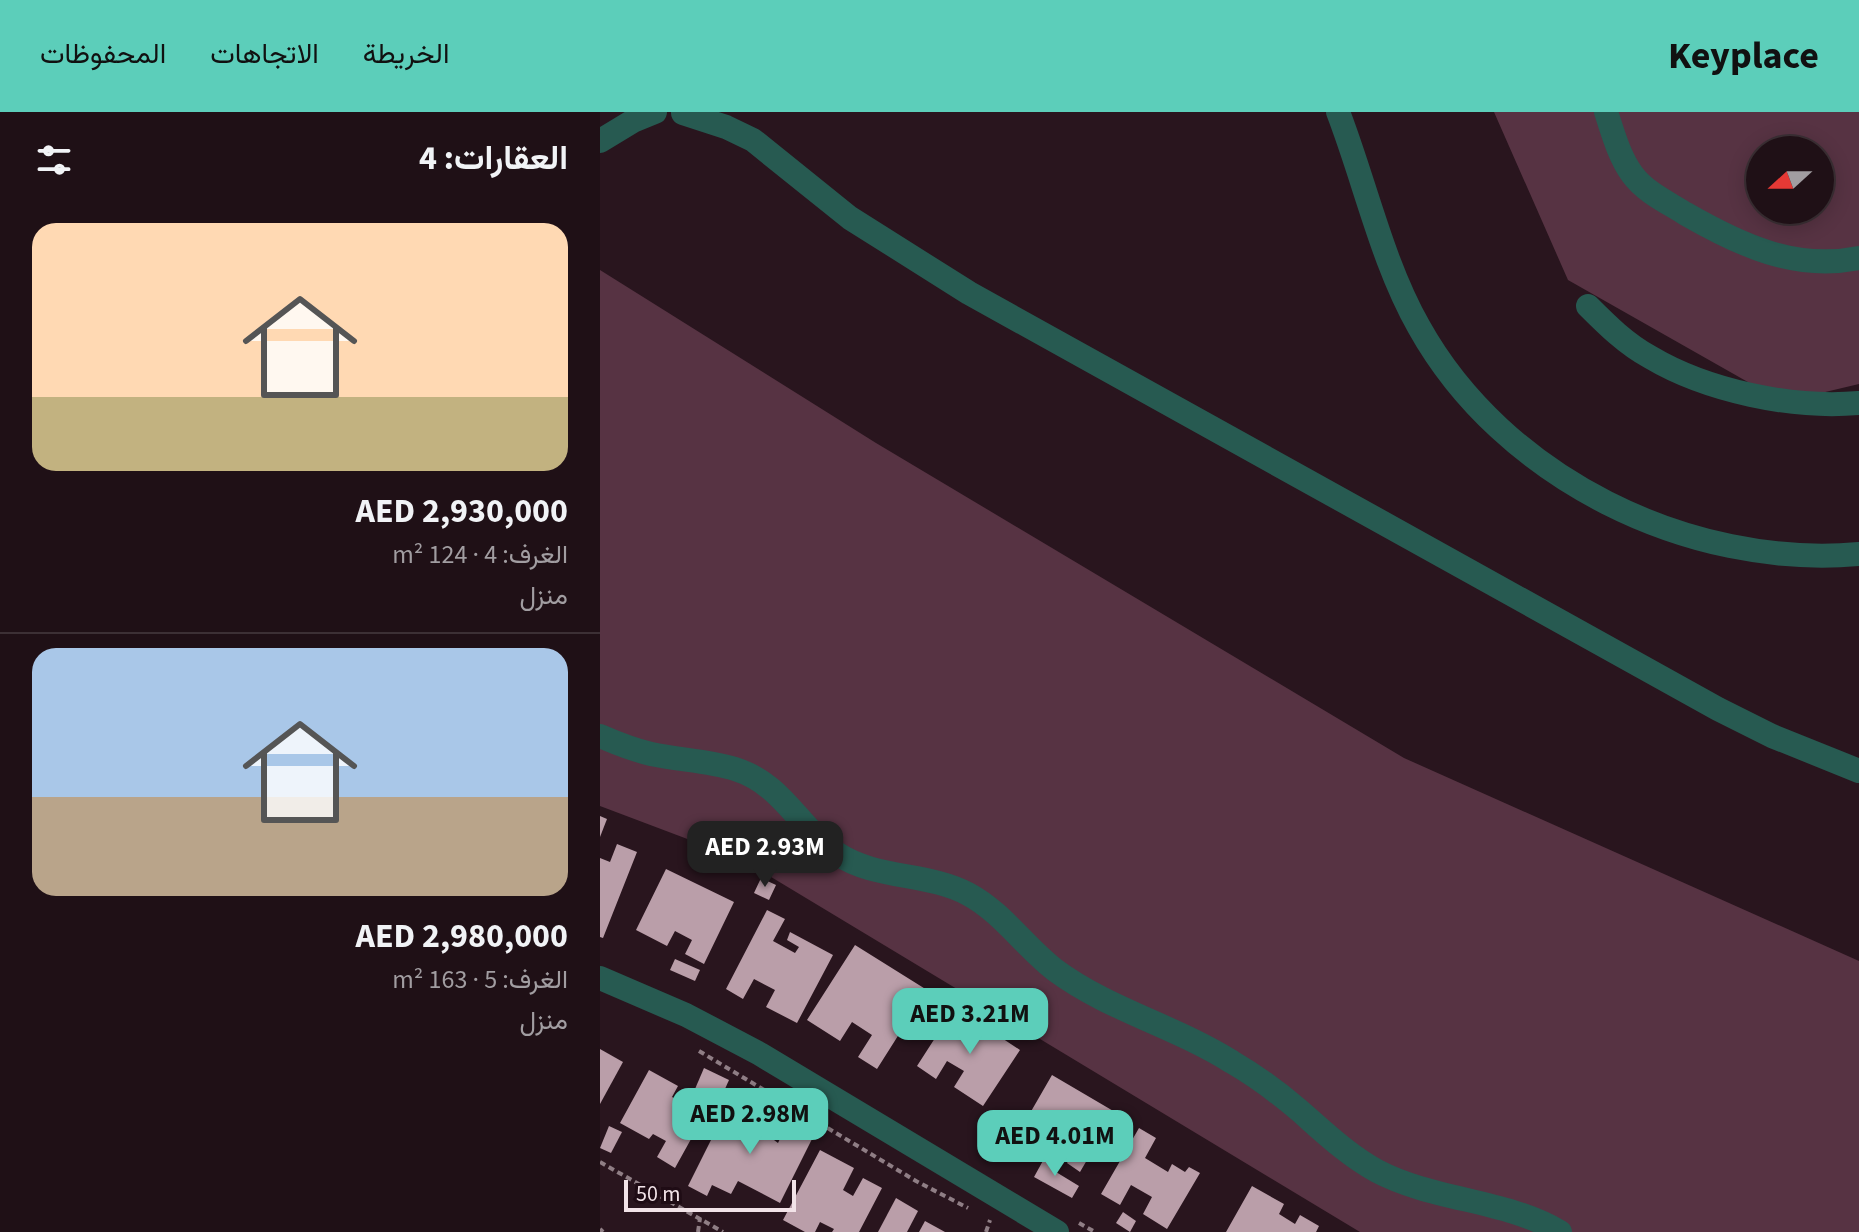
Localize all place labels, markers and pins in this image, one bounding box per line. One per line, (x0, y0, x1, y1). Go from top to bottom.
pin: AED 2.93M (673, 821, 857, 889)
pin: AED 3.21M (878, 988, 1062, 1056)
pin: AED 2.98M (658, 1088, 842, 1156)
pin: AED 4.01M (963, 1110, 1147, 1178)

